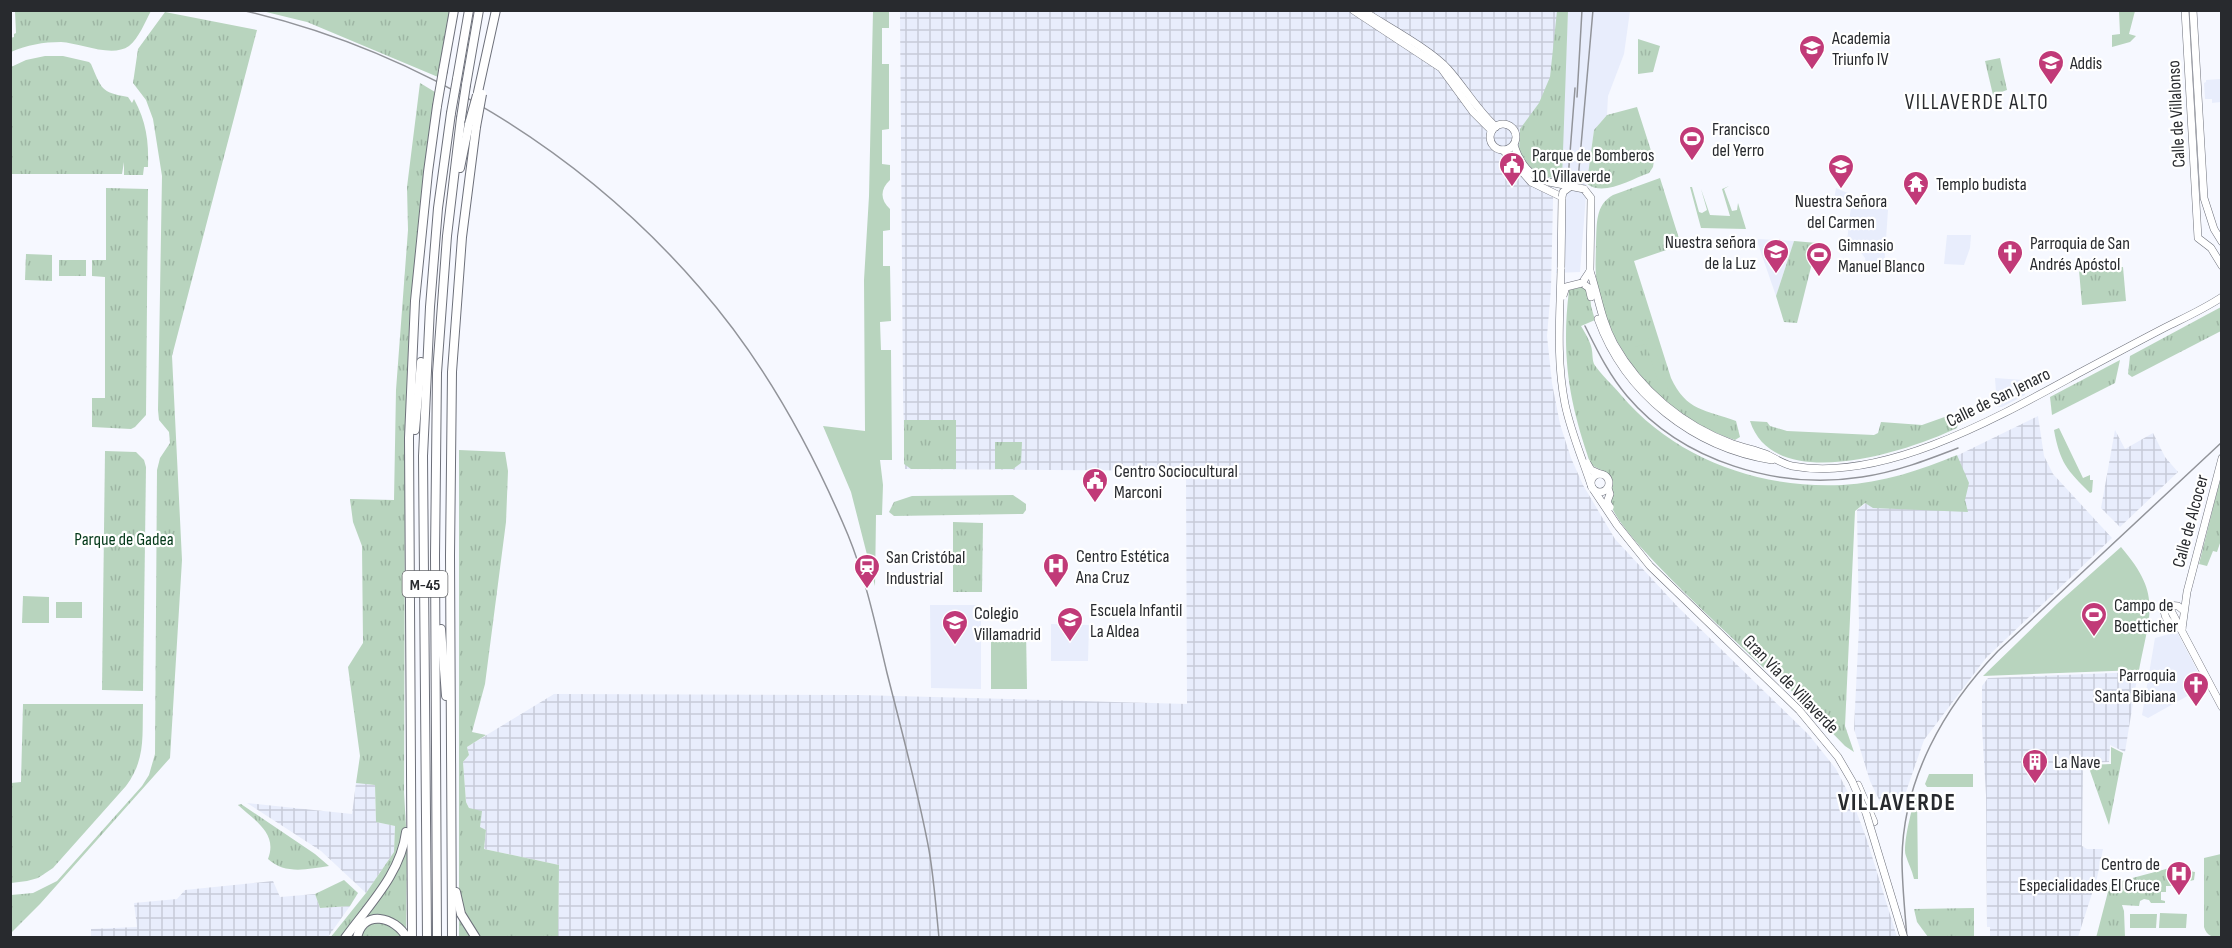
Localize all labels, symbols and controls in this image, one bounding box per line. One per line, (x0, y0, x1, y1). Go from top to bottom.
place label: Academia Triunfo IV (1831, 28, 1890, 70)
school or university icon: Academia Triunfo IV (1797, 33, 1827, 71)
school or university icon: Addis (2036, 48, 2066, 86)
place label: Addis (2069, 53, 2102, 74)
street label: Calle de Villalonso (2163, 60, 2190, 168)
district label: VILLAVERDE ALTO (1905, 90, 2049, 115)
place label: Francisco del Yerro (1712, 119, 1770, 161)
sports icon: Francisco del Yerro (1677, 124, 1707, 162)
place label: Parque de Bomberos 10. Villaverde (1532, 145, 1654, 187)
public building icon: Parque de Bomberos 10. Villaverde (1497, 150, 1527, 188)
school or university icon: Nuestra Señora del Carmen (1826, 152, 1856, 190)
temple icon: Templo budista (1901, 169, 1931, 207)
place label: Templo budista (1936, 174, 2027, 195)
place label: Nuestra Señora del Carmen (1795, 191, 1887, 233)
place label: Nuestra señora de la Luz (1665, 232, 1757, 274)
place label: Parroquia de San Andrés Apóstol (2029, 233, 2130, 275)
place label: Gimnasio Manuel Blanco (1838, 235, 1925, 277)
school or university icon: Nuestra señora de la Luz (1761, 237, 1791, 275)
church icon: Parroquia de San Andrés Apóstol (1995, 238, 2025, 276)
sports icon: Gimnasio Manuel Blanco (1804, 240, 1834, 278)
street label: Calle de San Jenaro (1943, 363, 2054, 432)
place label: Centro Sociocultural Marconi (1114, 461, 1238, 503)
public building icon: Centro Sociocultural Marconi (1080, 466, 1110, 504)
street label: Calle de Alcocer (2168, 472, 2213, 570)
park label: Parque de Gadea (74, 529, 174, 550)
place label: Centro Estética Ana Cruz (1075, 546, 1170, 588)
place label: San Cristóbal Industrial (886, 547, 965, 589)
hospital icon: Centro Estética Ana Cruz (1041, 551, 1071, 589)
station icon: San Cristóbal Industrial (852, 552, 882, 590)
road number: M-45 (402, 571, 448, 597)
place label: Campo de Boetticher (2114, 595, 2178, 637)
place label: Escuela Infantil La Aldea (1090, 600, 1182, 642)
sports icon: Campo de Boetticher (2079, 600, 2109, 638)
place label: Colegio Villamadrid (974, 603, 1041, 645)
school or university icon: Escuela Infantil La Aldea (1055, 605, 1085, 643)
school or university icon: Colegio Villamadrid (940, 608, 970, 646)
street label: Gran Vía de Villaverde (1738, 631, 1843, 738)
place label: Parroquia Santa Bibiana (2095, 665, 2176, 707)
church icon: Parroquia Santa Bibiana (2181, 670, 2211, 708)
building icon: La Nave (2020, 747, 2050, 785)
place label: La Nave (2054, 752, 2101, 773)
district label: VILLAVERDE (1838, 788, 1956, 817)
place label: Centro de Especialidades El Cruce (2019, 854, 2160, 896)
hospital icon: Centro de Especialidades El Cruce (2164, 859, 2194, 897)

